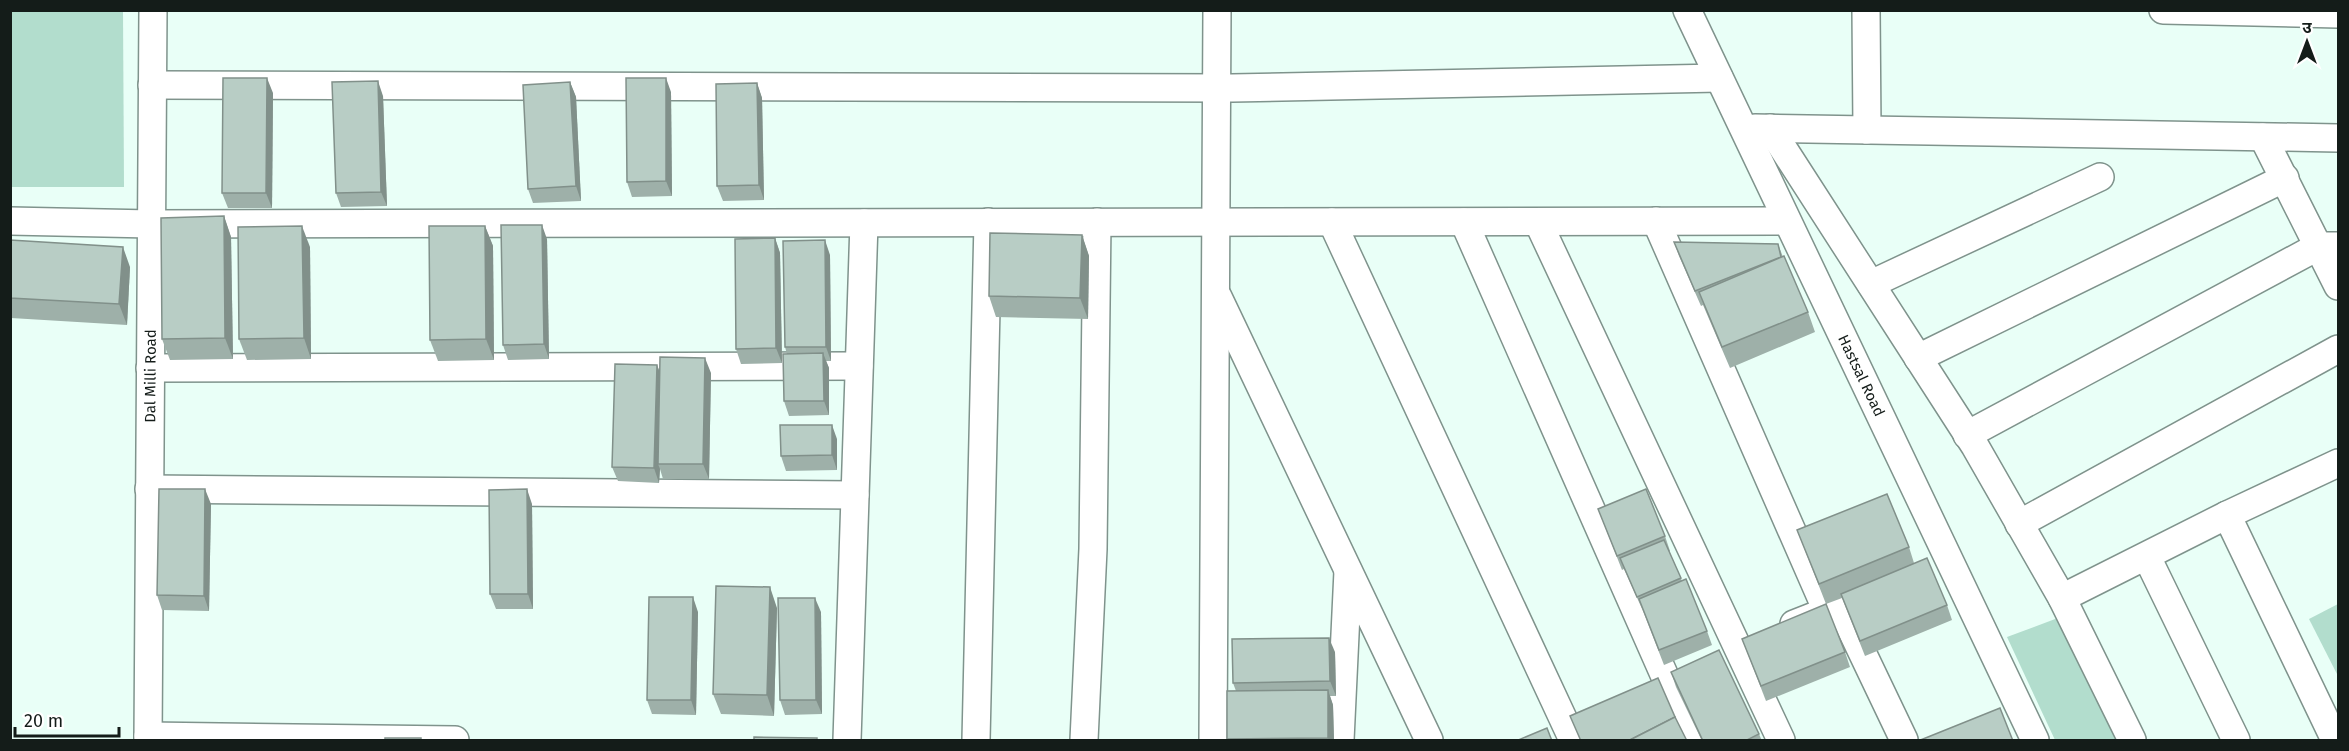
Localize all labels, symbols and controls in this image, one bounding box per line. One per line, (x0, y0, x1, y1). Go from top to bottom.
north arrow (2277, 12, 2337, 72)
text: उ (2302, 18, 2312, 37)
street label: Dal Milli Road (141, 329, 160, 423)
street label: Hastsal Road (1834, 332, 1888, 419)
scale bar (15, 700, 118, 738)
text: 20 m (24, 710, 63, 732)

